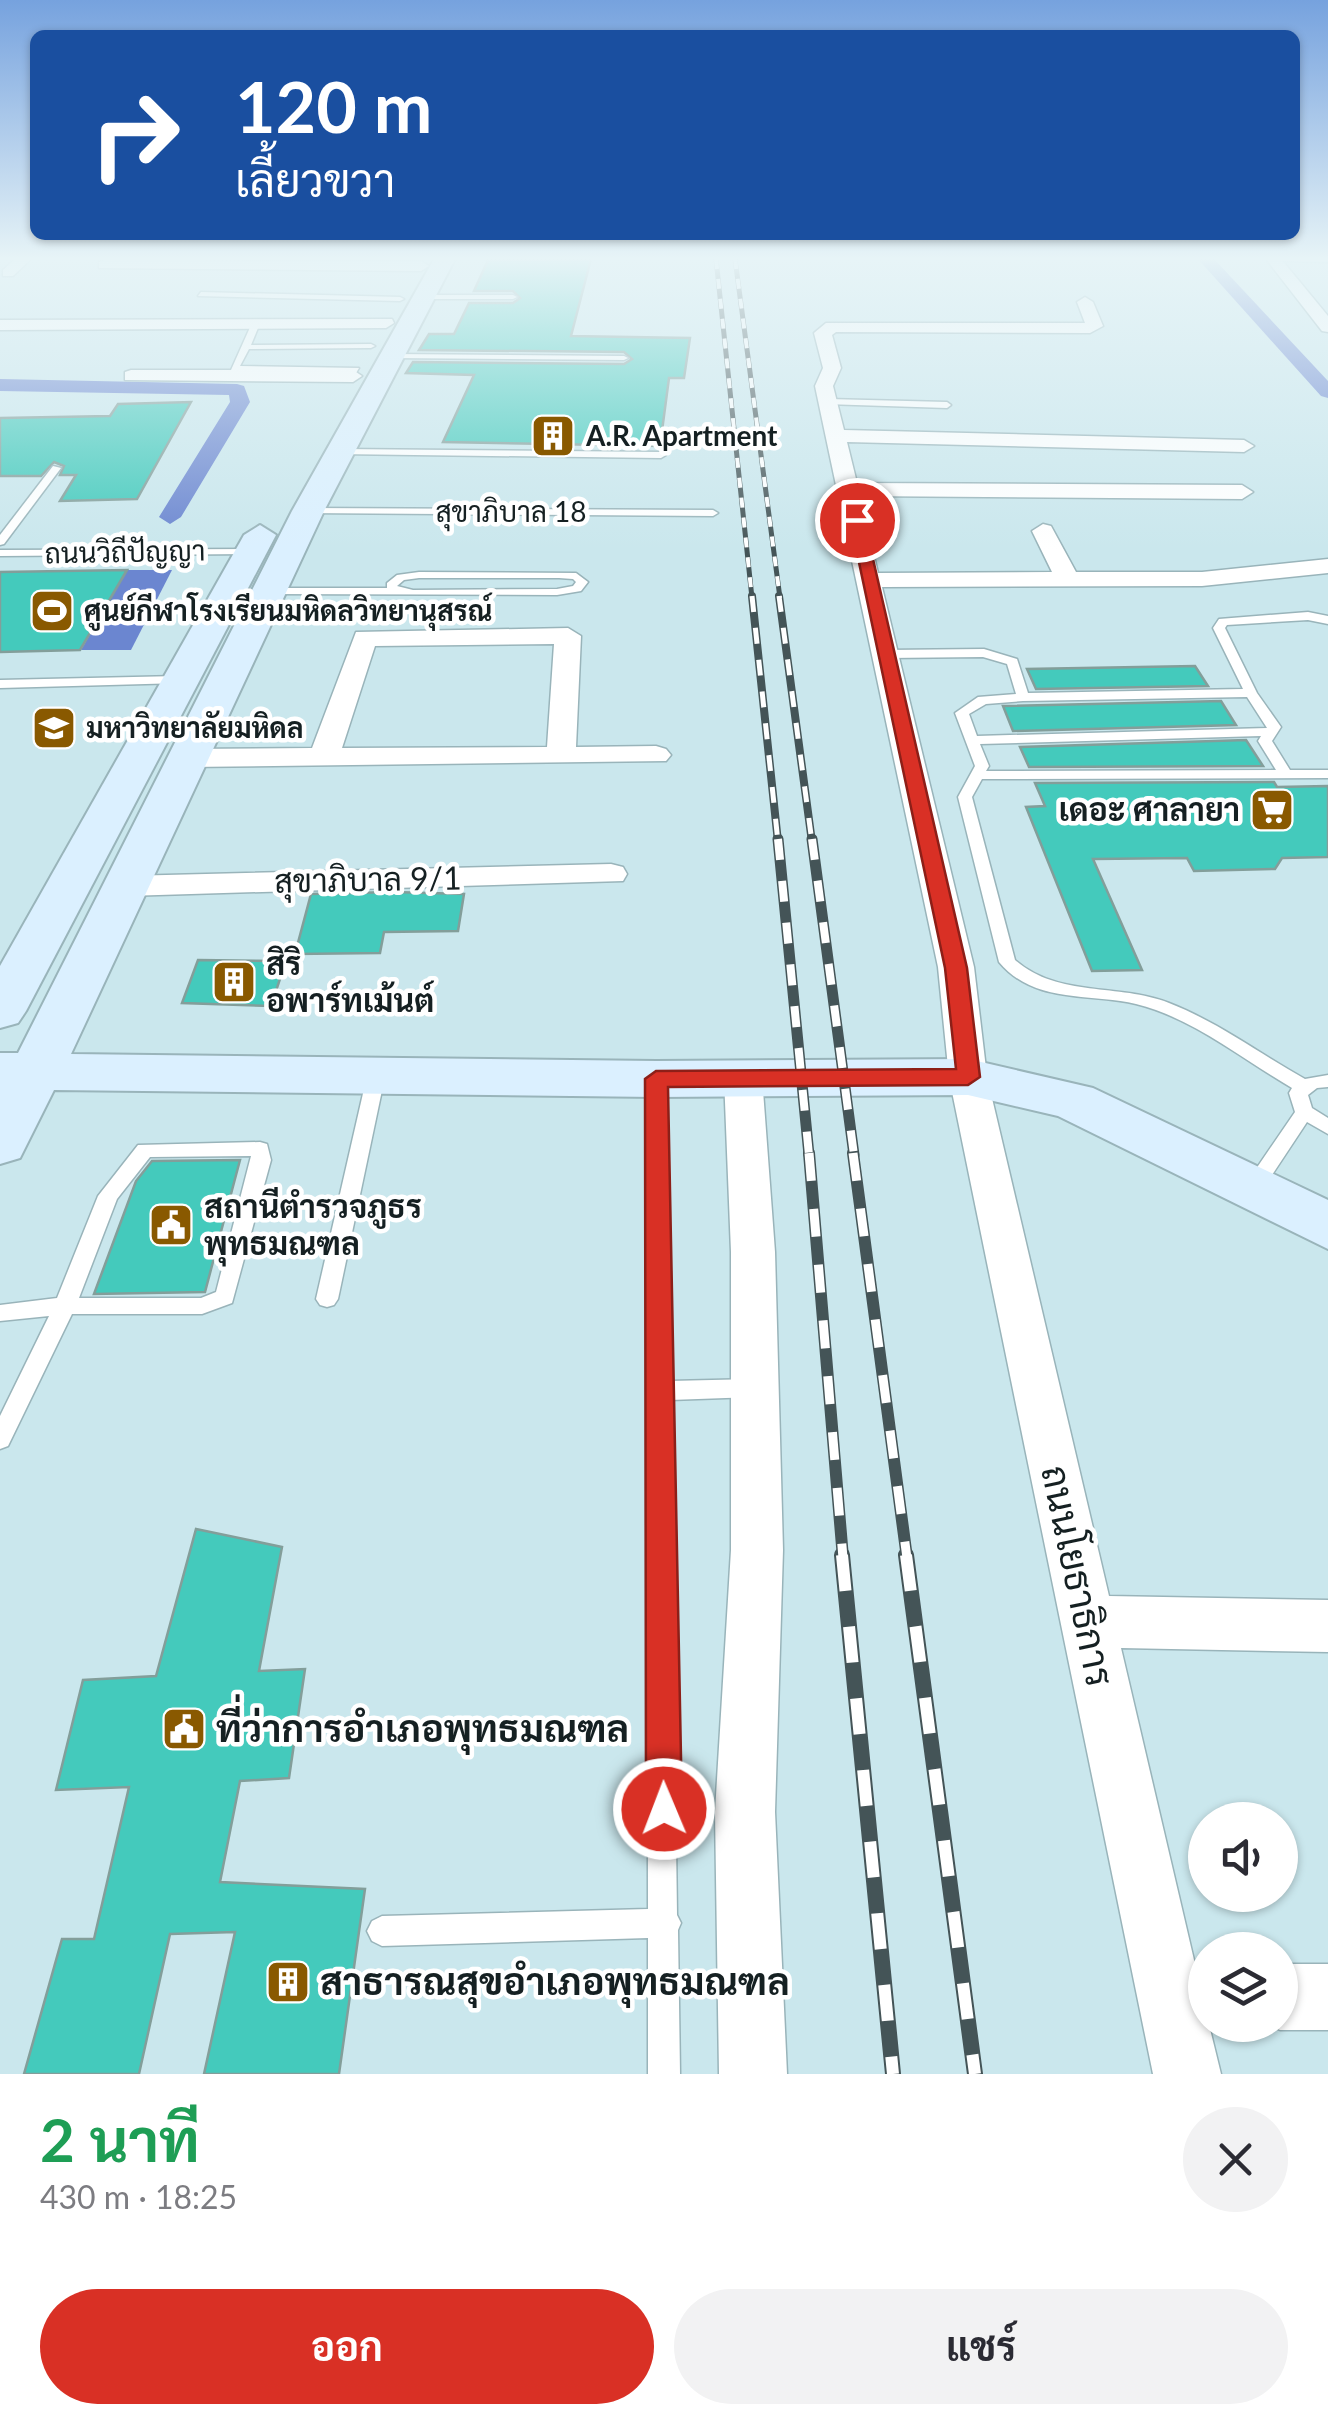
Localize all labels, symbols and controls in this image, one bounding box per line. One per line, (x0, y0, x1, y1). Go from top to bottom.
text: 120 m (235, 64, 432, 148)
icon: right (70, 70, 200, 200)
text: เลี้ยวขวา (235, 153, 395, 207)
building icon: A.R. Apartment (530, 413, 576, 459)
place label: A.R. Apartment (585, 418, 778, 452)
pin (815, 478, 900, 563)
icon: arrive (830, 493, 885, 548)
street label: สุขาภิบาล 18 (435, 494, 587, 532)
street label: ถนนวิถีปัญญา (44, 533, 206, 571)
sports icon: ศูนย์กีฬาโรงเรียนมหิดลวิทยานุสรณ์ (29, 588, 75, 634)
place label: ศูนย์กีฬาโรงเรียนมหิดลวิทยานุสรณ์ (84, 592, 493, 631)
school or university icon: มหาวิทยาลัยมหิดล (31, 705, 77, 751)
place label: มหาวิทยาลัยมหิดล (86, 710, 304, 744)
supermarket icon: เดอะ ศาลายา (1249, 787, 1295, 833)
place label: เดอะ ศาลายา (1058, 789, 1240, 828)
street label: สุขาภิบาล 9/1 (274, 857, 462, 904)
place label: สิริ อพาร์ทเม้นต์ (266, 943, 435, 1019)
building icon: สิริ อพาร์ทเม้นต์ (211, 959, 257, 1005)
place label: สถานีตำรวจภูธร พุทธมณฑล (204, 1186, 422, 1267)
public building icon: สถานีตำรวจภูธร พุทธมณฑล (148, 1202, 194, 1248)
street label: ถนนโยธาธิการ (1033, 1461, 1125, 1690)
place label: ที่ว่าการอำเภอพุทธมณฑล (216, 1694, 629, 1755)
public building icon: ที่ว่าการอำเภอพุทธมณฑล (161, 1706, 207, 1752)
position arrow (612, 1757, 716, 1861)
map controls (1188, 1802, 1298, 2042)
button: sound (1188, 1802, 1298, 1912)
button: layers (1188, 1932, 1298, 2042)
place label: สาธารณสุขอำเภอพุทธมณฑล (320, 1957, 790, 2008)
building icon: สาธารณสุขอำเภอพุทธมณฑล (265, 1959, 311, 2005)
text: 2 นาที (40, 2103, 200, 2175)
button: close (1183, 2107, 1288, 2212)
text: 430 m · 18:25 (40, 2177, 237, 2216)
button: ออก (40, 2289, 654, 2404)
button: แชร์ (674, 2289, 1288, 2404)

